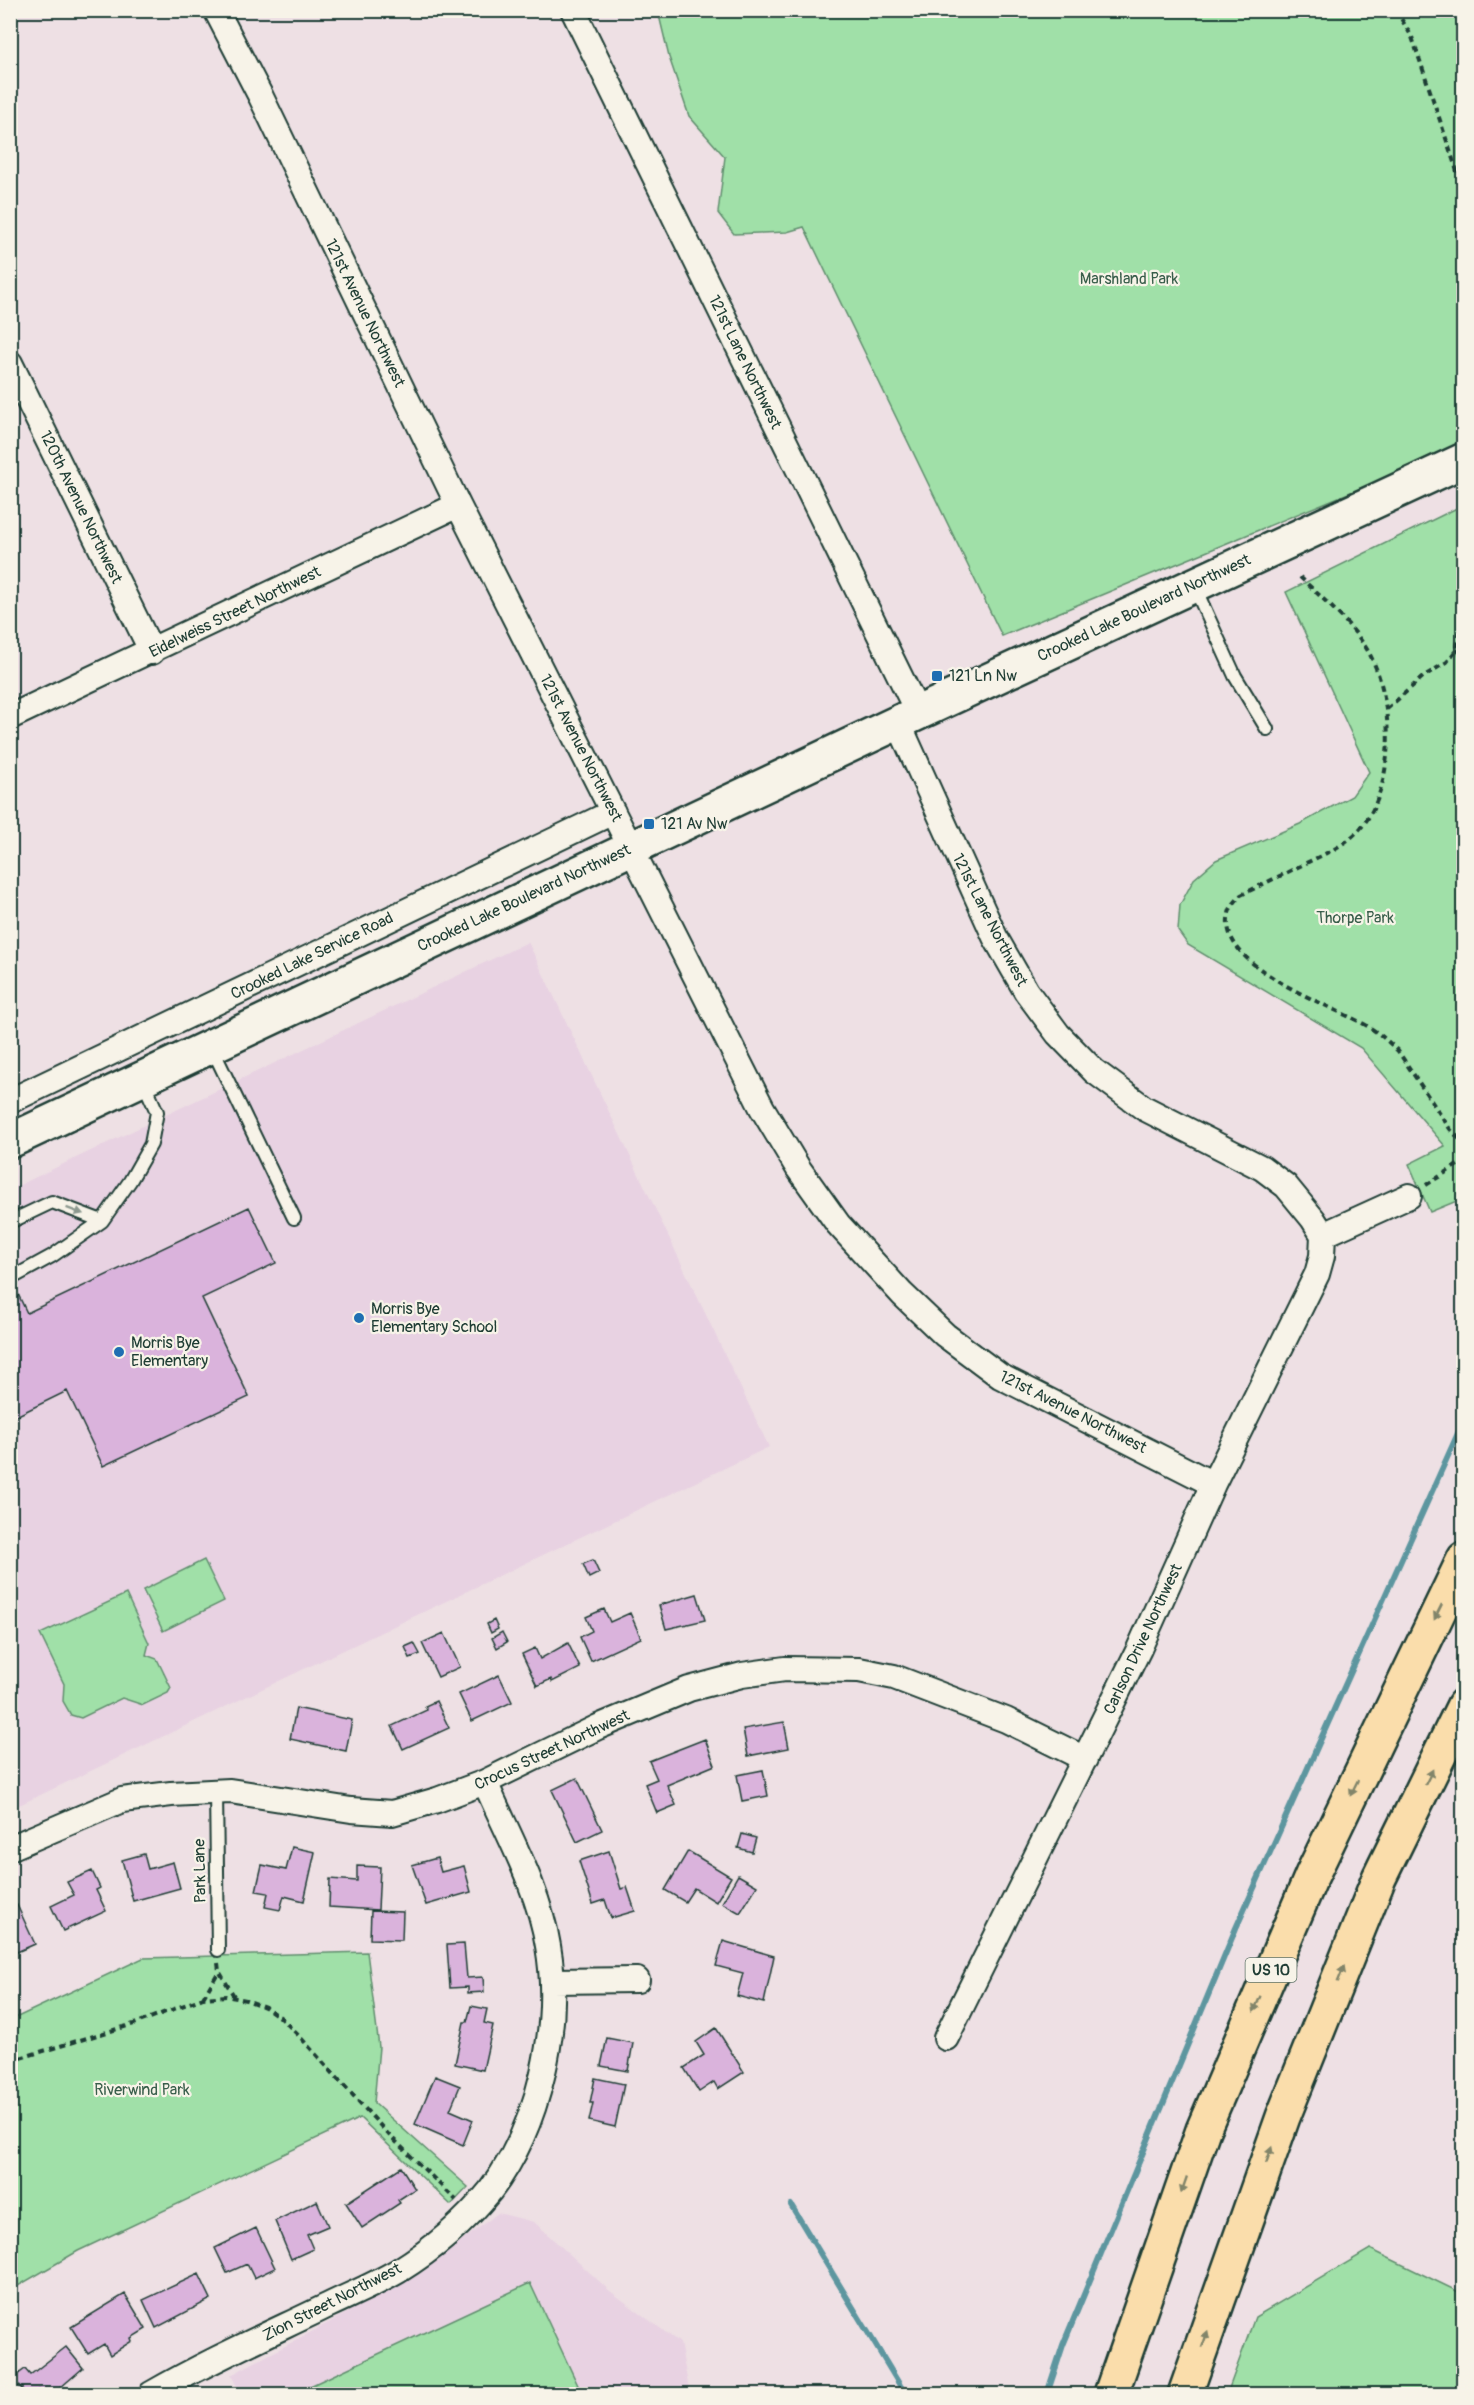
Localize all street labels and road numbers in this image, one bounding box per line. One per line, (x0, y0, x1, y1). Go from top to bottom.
street label: 121st Avenue Northwest (320, 236, 410, 391)
street label: 121st Lane Northwest (704, 292, 786, 433)
street label: 120th Avenue Northwest (35, 427, 127, 587)
street label: Crooked Lake Boulevard Northwest (1034, 549, 1254, 666)
street label: Eidelweiss Street Northwest (146, 561, 325, 662)
street label: 121st Avenue Northwest (535, 671, 627, 825)
street label: Crooked Lake Boulevard Northwest (414, 839, 634, 956)
street label: 121st Lane Northwest (948, 850, 1032, 990)
street label: Crooked Lake Service Road (227, 908, 397, 1004)
street label: 121st Avenue Northwest (996, 1366, 1150, 1458)
street label: Carlson Drive Northwest (1099, 1560, 1187, 1718)
street label: Crocus Street Northwest (471, 1705, 633, 1795)
street label: Park Lane (189, 1839, 211, 1903)
road number: US 10 (1246, 1958, 1296, 1982)
street label: Zion Street Northwest (259, 2258, 405, 2346)

